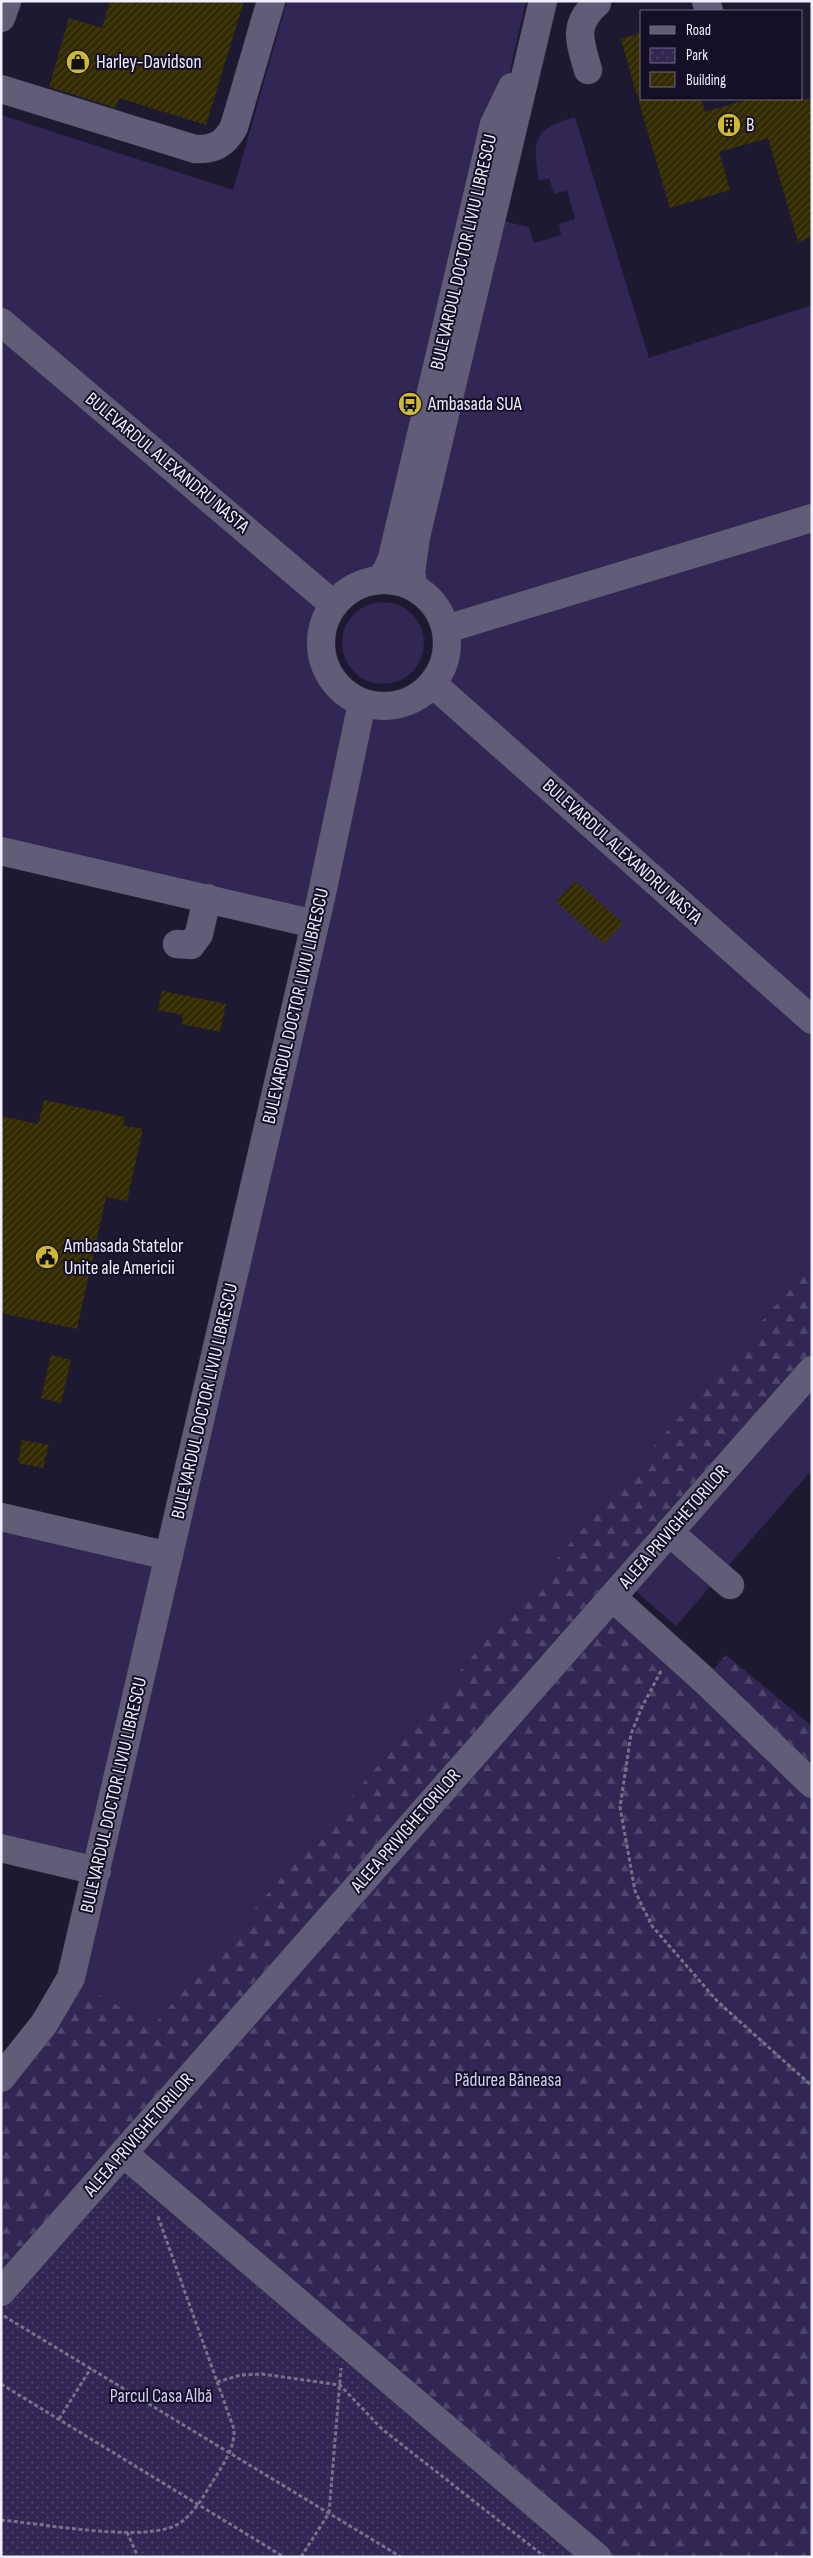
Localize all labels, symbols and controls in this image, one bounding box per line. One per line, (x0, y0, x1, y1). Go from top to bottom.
legend (640, 10, 803, 100)
text: Road (686, 21, 711, 40)
text: Park (686, 46, 708, 65)
shop icon: Harley-Davidson (65, 49, 91, 75)
place label: Harley-Davidson (96, 51, 202, 74)
text: Building (686, 71, 726, 90)
building icon: B (716, 112, 742, 138)
place label: B (746, 114, 754, 137)
street label: BULEVARDUL DOCTOR LIVIU LIBRESCU (426, 132, 502, 372)
street label: BULEVARDUL ALEXANDRU NASTA (80, 388, 254, 539)
bus stop icon: Ambasada SUA (397, 391, 423, 417)
place label: Ambasada SUA (427, 393, 523, 416)
street label: BULEVARDUL ALEXANDRU NASTA (537, 774, 707, 930)
street label: BULEVARDUL DOCTOR LIVIU LIBRESCU (258, 886, 334, 1126)
place label: Ambasada Statelor Unite ale Americii (63, 1235, 184, 1280)
public building icon: Ambasada Statelor Unite ale Americii (34, 1244, 60, 1270)
street label: BULEVARDUL DOCTOR LIVIU LIBRESCU (167, 1281, 243, 1521)
street label: ALEEA PRIVIGHETORILOR (613, 1460, 734, 1594)
street label: BULEVARDUL DOCTOR LIVIU LIBRESCU (76, 1675, 152, 1915)
street label: ALEEA PRIVIGHETORILOR (345, 1764, 466, 1898)
street label: ALEEA PRIVIGHETORILOR (78, 2068, 199, 2202)
park label: Pădurea Băneasa (454, 2069, 562, 2092)
park label: Parcul Casa Albă (110, 2385, 212, 2408)

